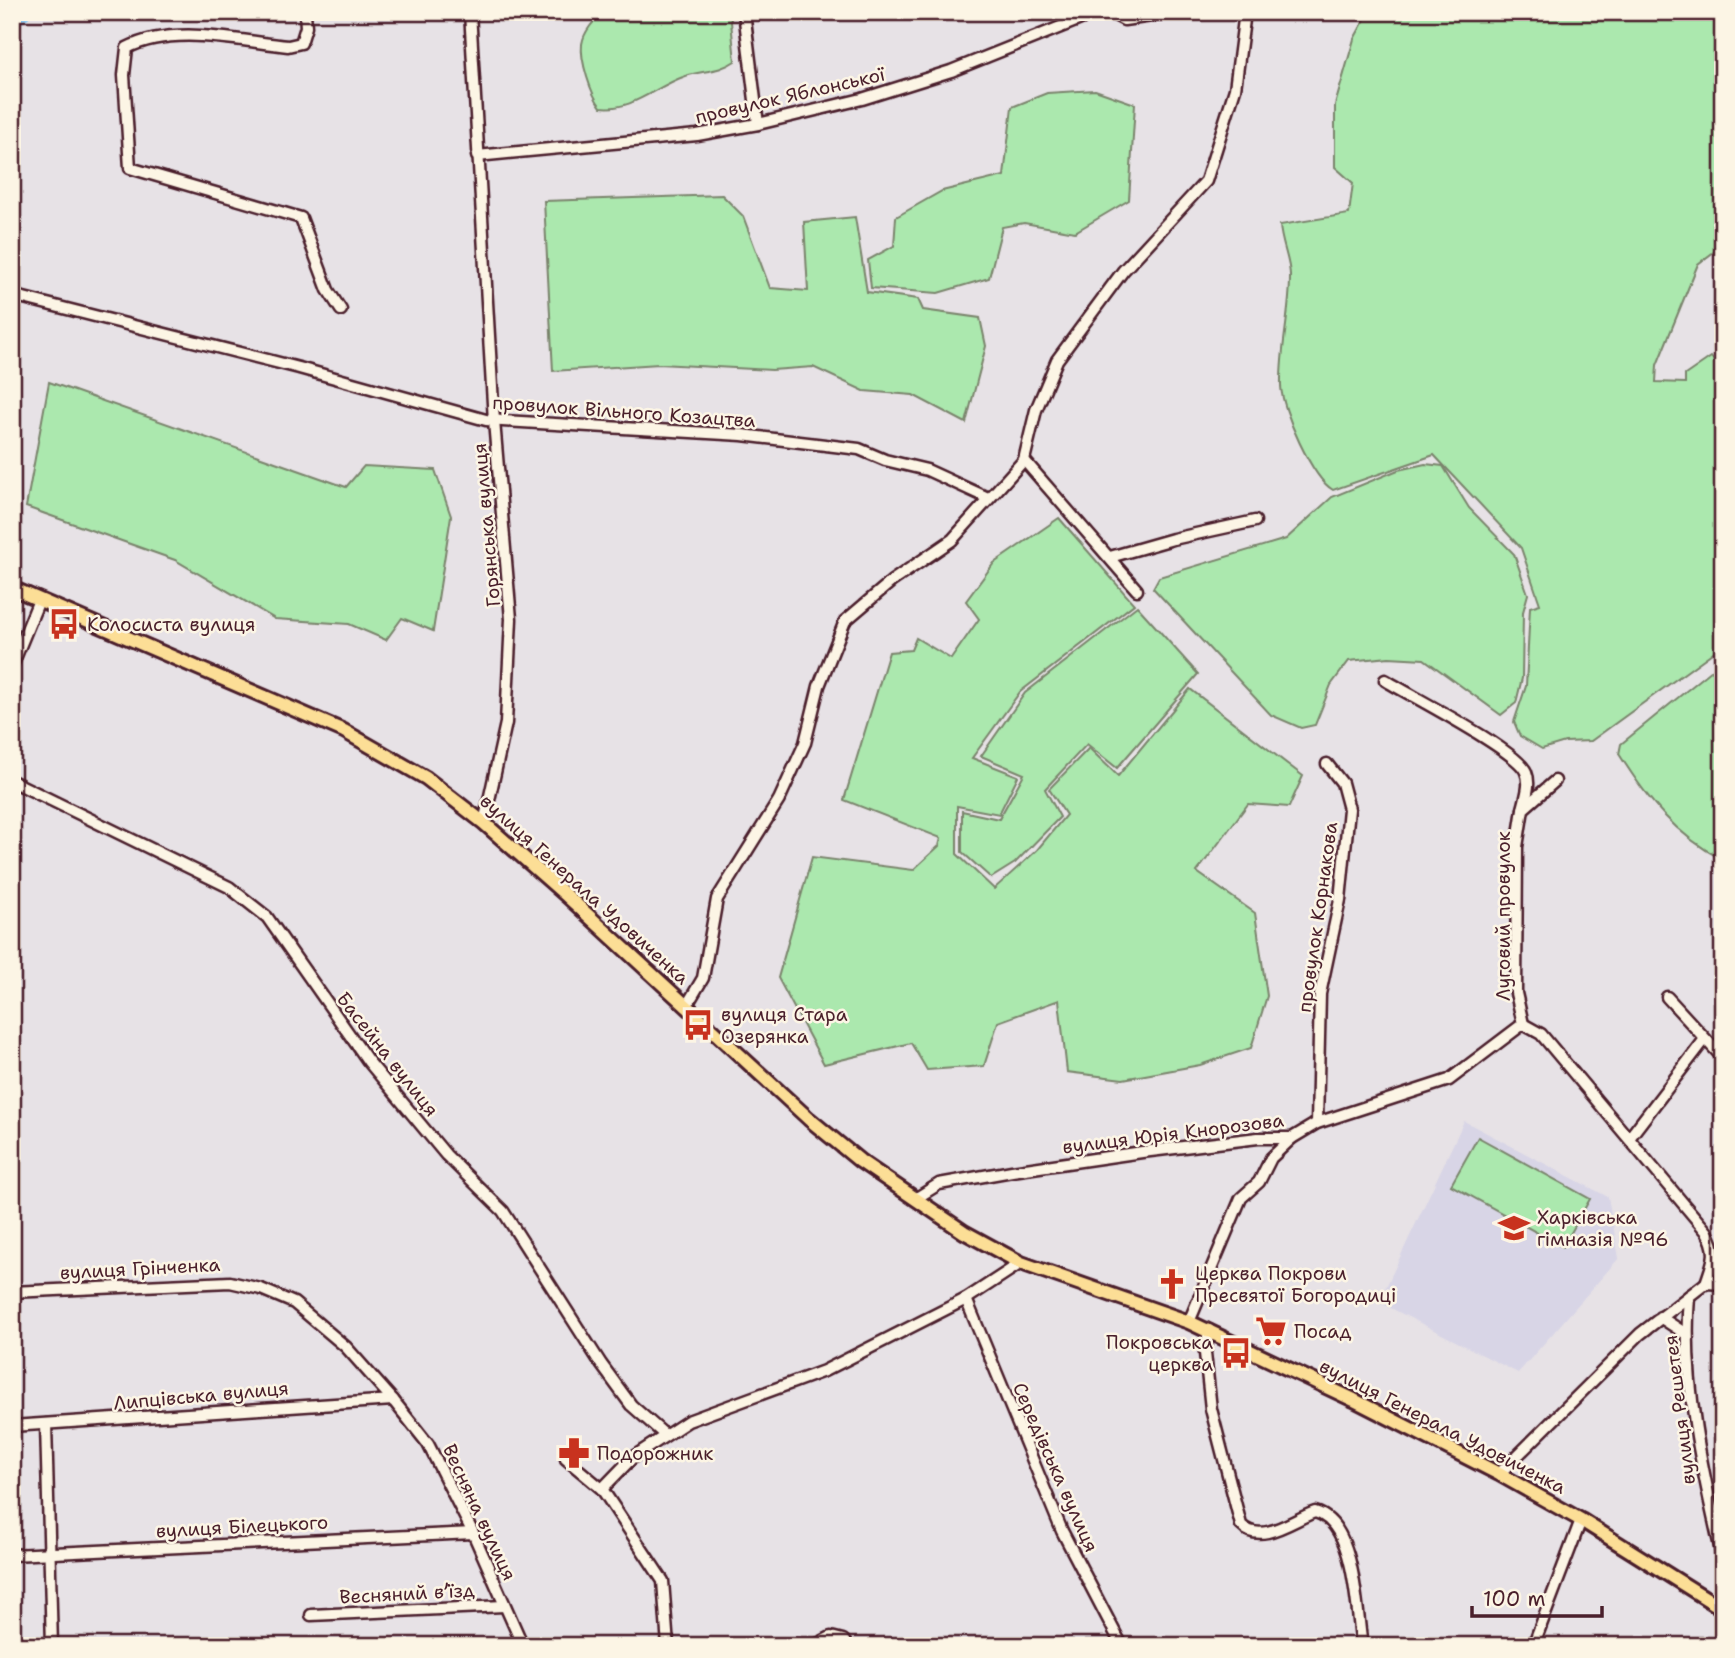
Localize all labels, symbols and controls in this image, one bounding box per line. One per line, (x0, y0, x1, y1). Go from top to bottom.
street label: провулок Яблонської (693, 61, 888, 129)
street label: провулок Вільного Козацтва (491, 390, 757, 433)
street label: Горянська вулиця (467, 442, 506, 608)
bus stop icon: Колосиста вулиця (47, 607, 81, 641)
place label: Колосиста вулиця (87, 612, 255, 637)
street label: вулиця Генерала Удовиченка (475, 789, 695, 990)
street label: провулок Корнакова (1292, 820, 1343, 1014)
street label: Луговий провулок (1491, 831, 1516, 1001)
street label: Басейна вулиця (331, 987, 444, 1122)
place label: вулиця Стара Озерянка (721, 1002, 848, 1049)
bus stop icon: вулиця Стара Озерянка (681, 1008, 715, 1042)
street label: вулиця Юрія Кнорозова (1061, 1107, 1285, 1159)
place label: Харківська гімназія №96 (1537, 1205, 1669, 1252)
school or university icon: Харківська гімназія №96 (1497, 1211, 1531, 1245)
street label: вулиця Грінченка (59, 1252, 221, 1285)
place label: Церква Покрови Пресвятої Богородиці (1195, 1261, 1396, 1308)
church icon: Церква Покрови Пресвятої Богородиці (1155, 1267, 1189, 1301)
supermarket icon: Посад (1254, 1314, 1288, 1348)
place label: Посад (1294, 1319, 1352, 1344)
place label: Покровська церква (1106, 1330, 1213, 1377)
street label: вулиця Решетея (1658, 1334, 1701, 1486)
bus stop icon: Покровська церква (1219, 1336, 1253, 1370)
street label: вулиця Генерала Удовиченка (1315, 1353, 1570, 1500)
street label: Липцівська вулиця (112, 1375, 290, 1416)
street label: Середівська вулиця (1007, 1379, 1104, 1556)
pharmacy icon: Подорожник (557, 1436, 591, 1470)
street label: Весняна вулиця (437, 1440, 522, 1585)
place label: Подорожник (597, 1441, 713, 1466)
street label: вулиця Білецького (155, 1509, 329, 1543)
scale bar (1472, 1574, 1602, 1618)
street label: Весняний вʼїзд (339, 1577, 475, 1610)
text: 100 m (1483, 1585, 1546, 1613)

